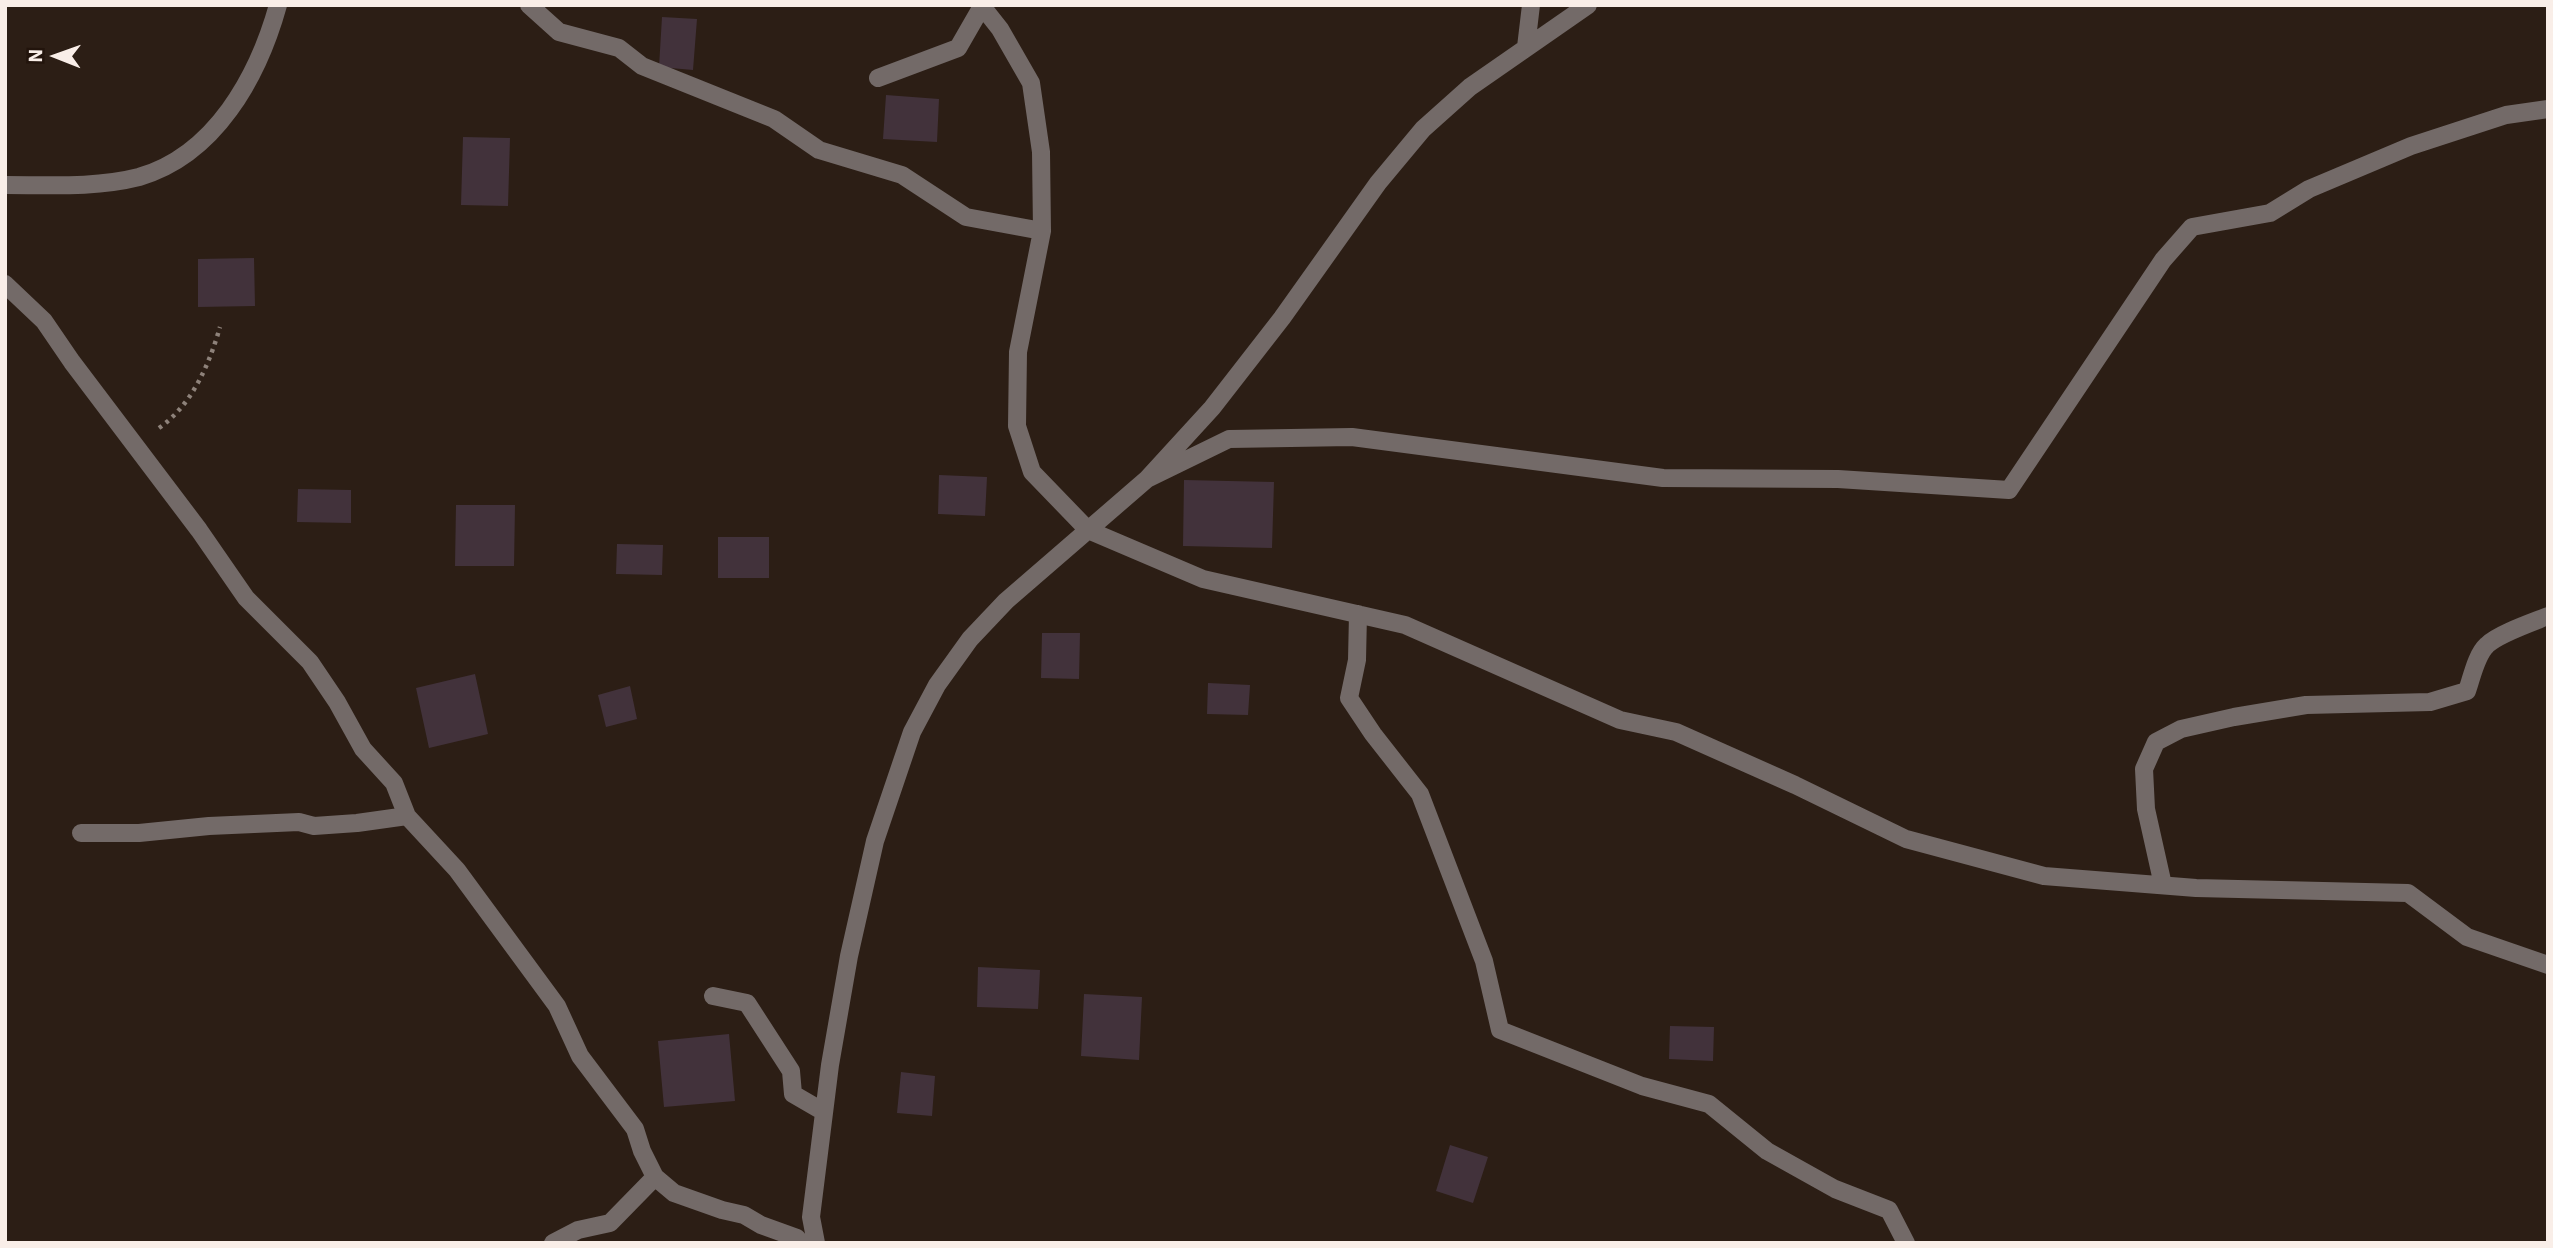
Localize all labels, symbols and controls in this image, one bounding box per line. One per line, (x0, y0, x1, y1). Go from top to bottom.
north arrow (21, 21, 91, 91)
text: N (23, 49, 47, 63)

